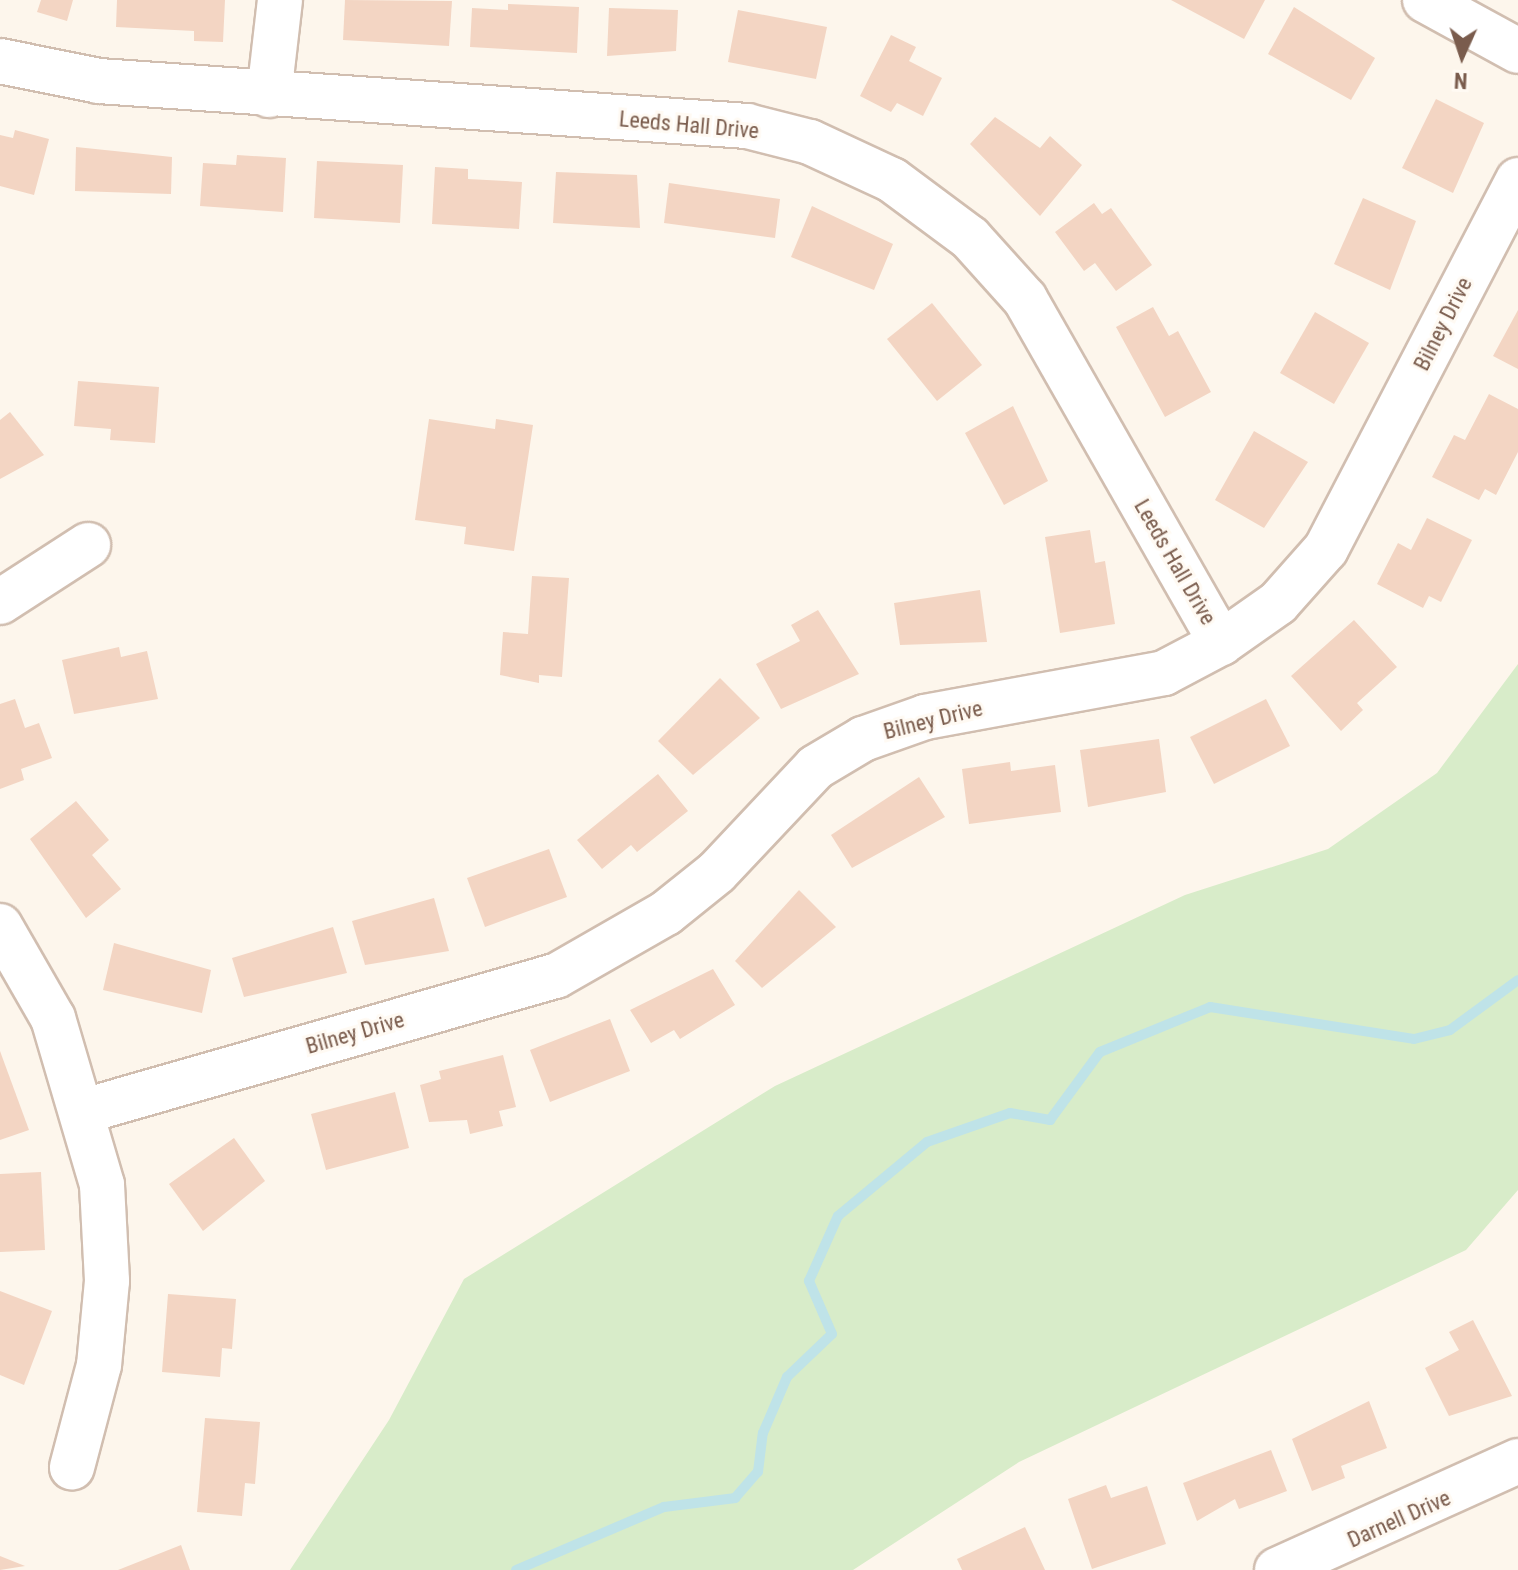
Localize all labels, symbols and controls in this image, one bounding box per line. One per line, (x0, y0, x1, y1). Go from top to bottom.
north arrow (1422, 16, 1502, 96)
text: N (1453, 68, 1468, 93)
street label: Leeds Hall Drive (618, 106, 760, 144)
street label: Bilney Drive (1408, 273, 1478, 375)
street label: Leeds Hall Drive (1128, 495, 1222, 629)
street label: Bilney Drive (881, 695, 985, 745)
street label: Bilney Drive (303, 1006, 407, 1060)
street label: Darnell Drive (1343, 1485, 1455, 1553)

